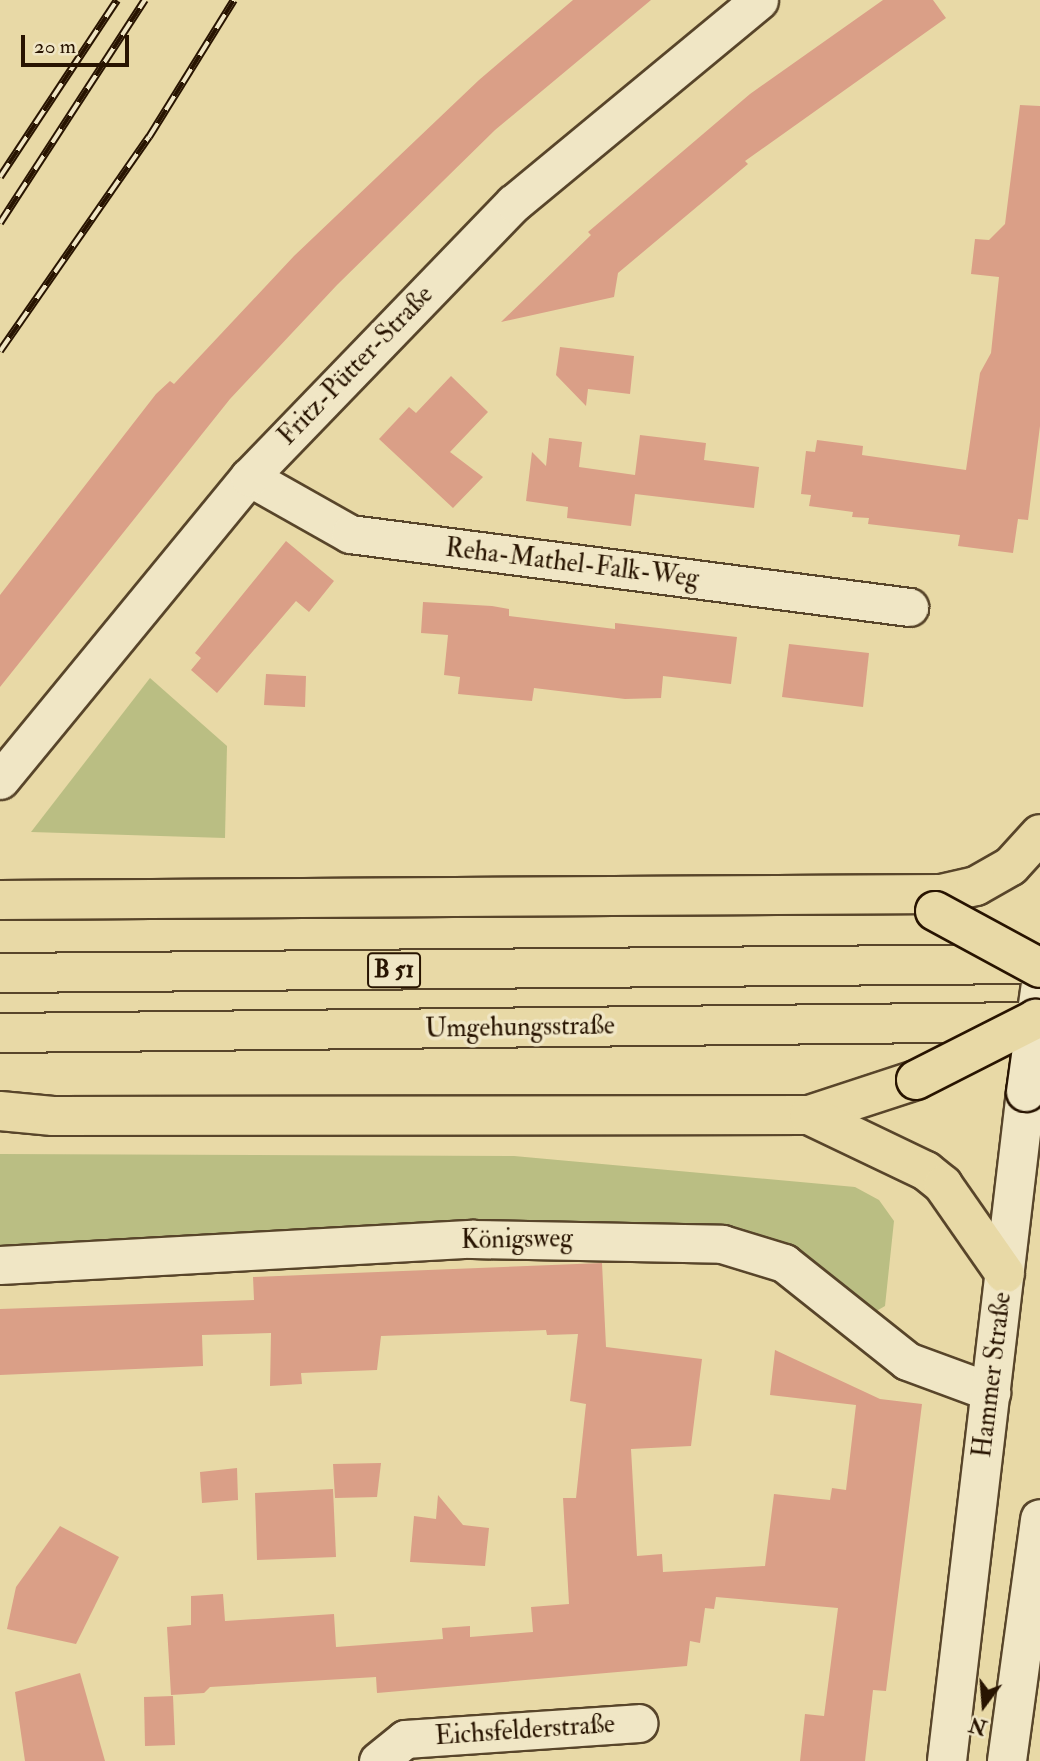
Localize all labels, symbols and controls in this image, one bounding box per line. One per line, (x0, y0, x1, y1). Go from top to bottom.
scale bar (24, 21, 133, 65)
text: 20 m (34, 33, 76, 60)
street label: Fritz-Pütter-Straße (272, 280, 440, 452)
street label: Reha-Mathel-Falk-Weg (444, 533, 700, 595)
road number: B 51 (366, 950, 422, 990)
street label: Umgehungsstraße (425, 1011, 615, 1045)
street label: Königsweg (461, 1223, 573, 1257)
street label: Hammer Straße (967, 1291, 1019, 1459)
north arrow (949, 1670, 1019, 1740)
street label: Eichsfelderstraße (434, 1709, 616, 1753)
text: N (967, 1711, 990, 1739)

